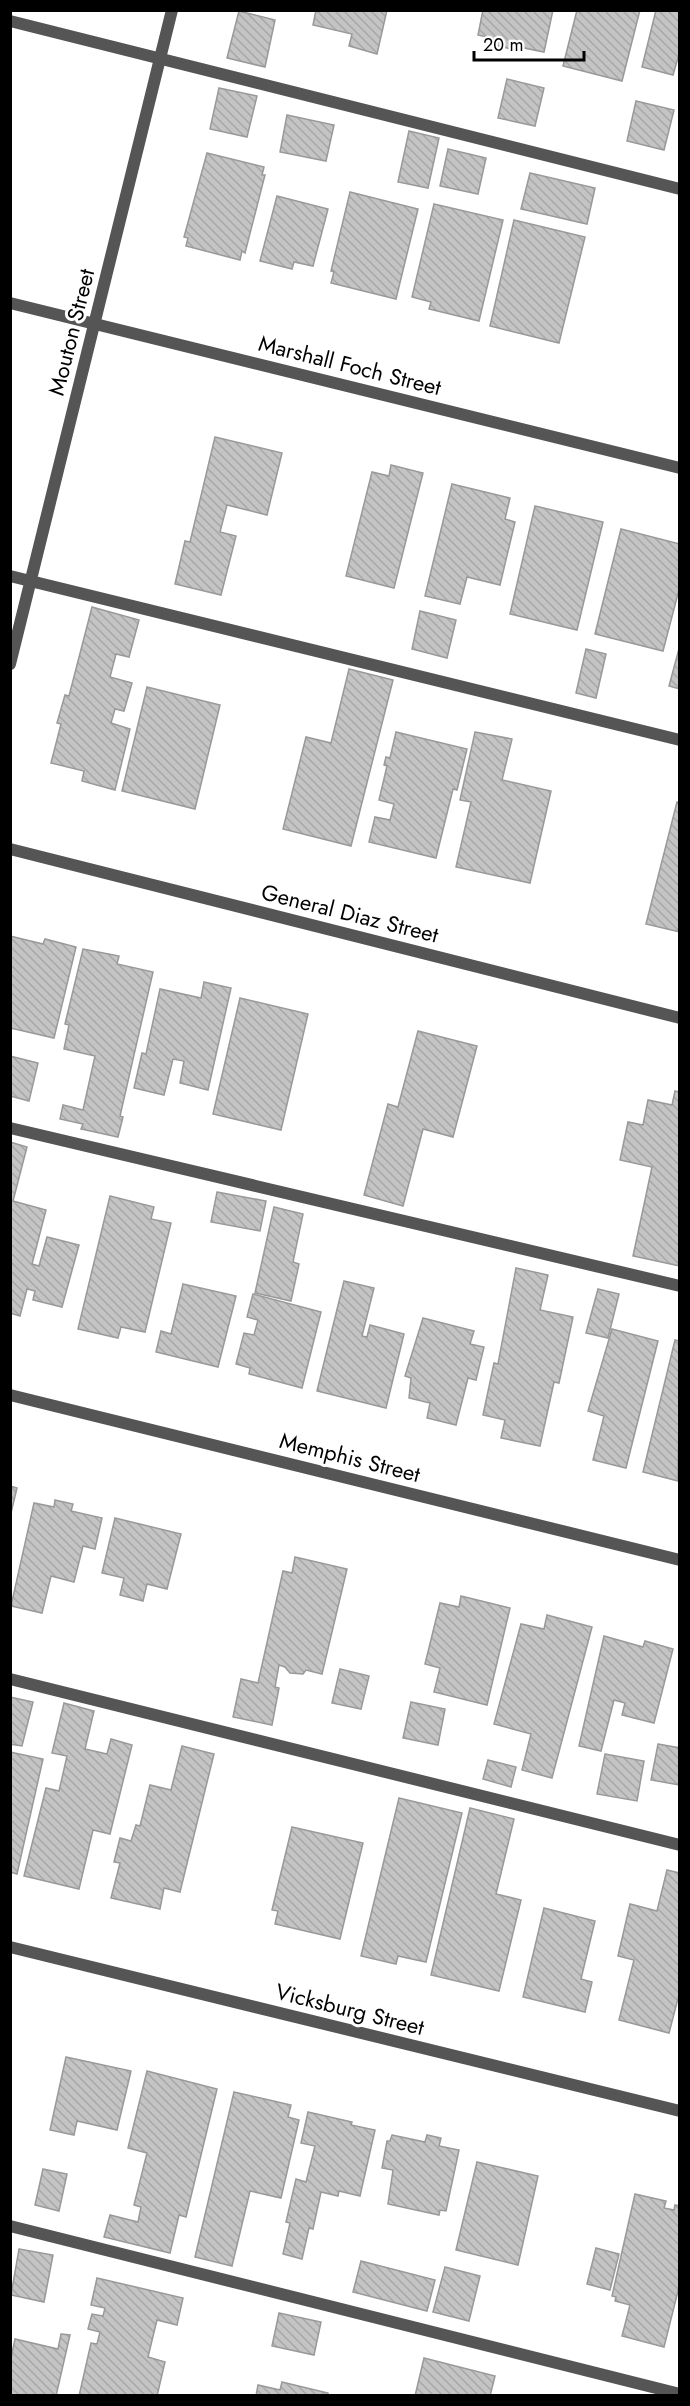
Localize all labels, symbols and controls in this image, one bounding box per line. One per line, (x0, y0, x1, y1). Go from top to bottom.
scale bar (474, 24, 584, 62)
text: 20 m (483, 32, 523, 58)
street label: Mouton Street (40, 265, 102, 399)
street label: Marshall Foch Street (255, 327, 445, 403)
street label: General Diaz Street (258, 876, 443, 951)
street label: Memphis Street (276, 1424, 424, 1490)
street label: Vicksburg Street (272, 1975, 428, 2043)

